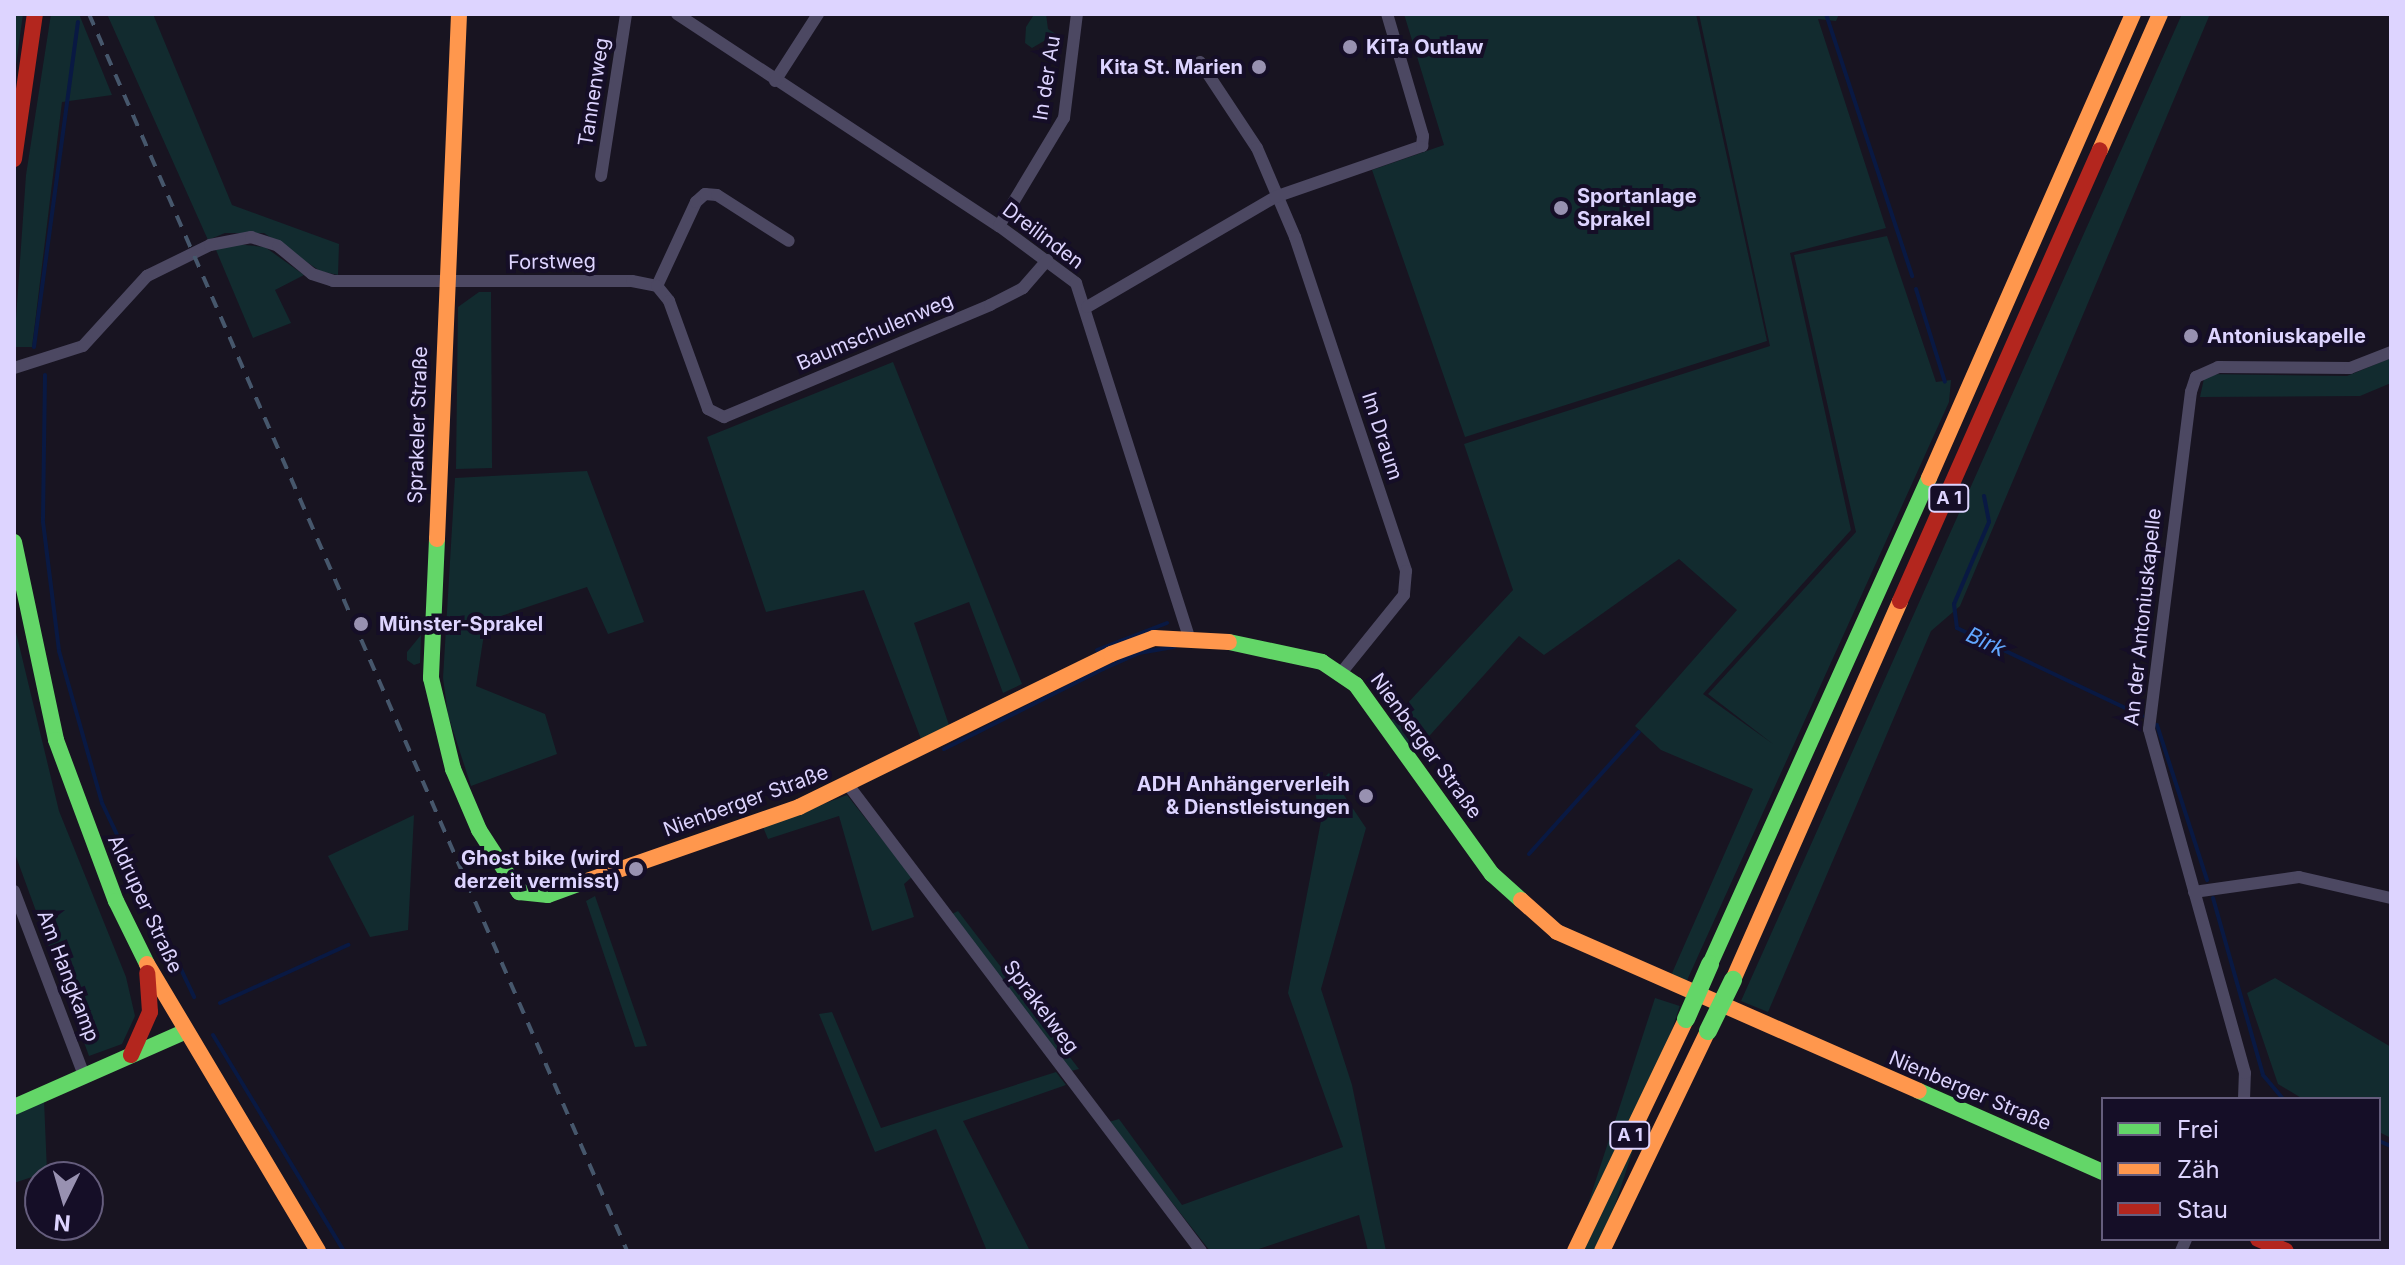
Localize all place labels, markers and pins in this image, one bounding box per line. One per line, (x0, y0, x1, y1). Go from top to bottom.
place label: KiTa Outlaw (1366, 35, 1483, 59)
marker: KiTa Outlaw (1341, 38, 1359, 56)
place label: Kita St. Marien (1099, 55, 1243, 79)
marker: Kita St. Marien (1250, 58, 1268, 76)
place label: Sportanlage Sprakel (1577, 184, 1697, 231)
marker: Sportanlage Sprakel (1552, 199, 1570, 217)
place label: Antoniuskapelle (2207, 324, 2366, 348)
marker: Antoniuskapelle (2182, 327, 2200, 345)
place label: Münster-Sprakel (379, 612, 543, 636)
marker: Münster-Sprakel (350, 613, 372, 635)
place label: ADH Anhängerverleih & Dienstleistungen (1137, 772, 1350, 819)
marker: ADH Anhängerverleih & Dienstleistungen (1357, 787, 1375, 805)
place label: Ghost bike (wird derzeit vermisst) (454, 846, 620, 893)
marker: Ghost bike (wird derzeit vermisst) (627, 860, 645, 878)

